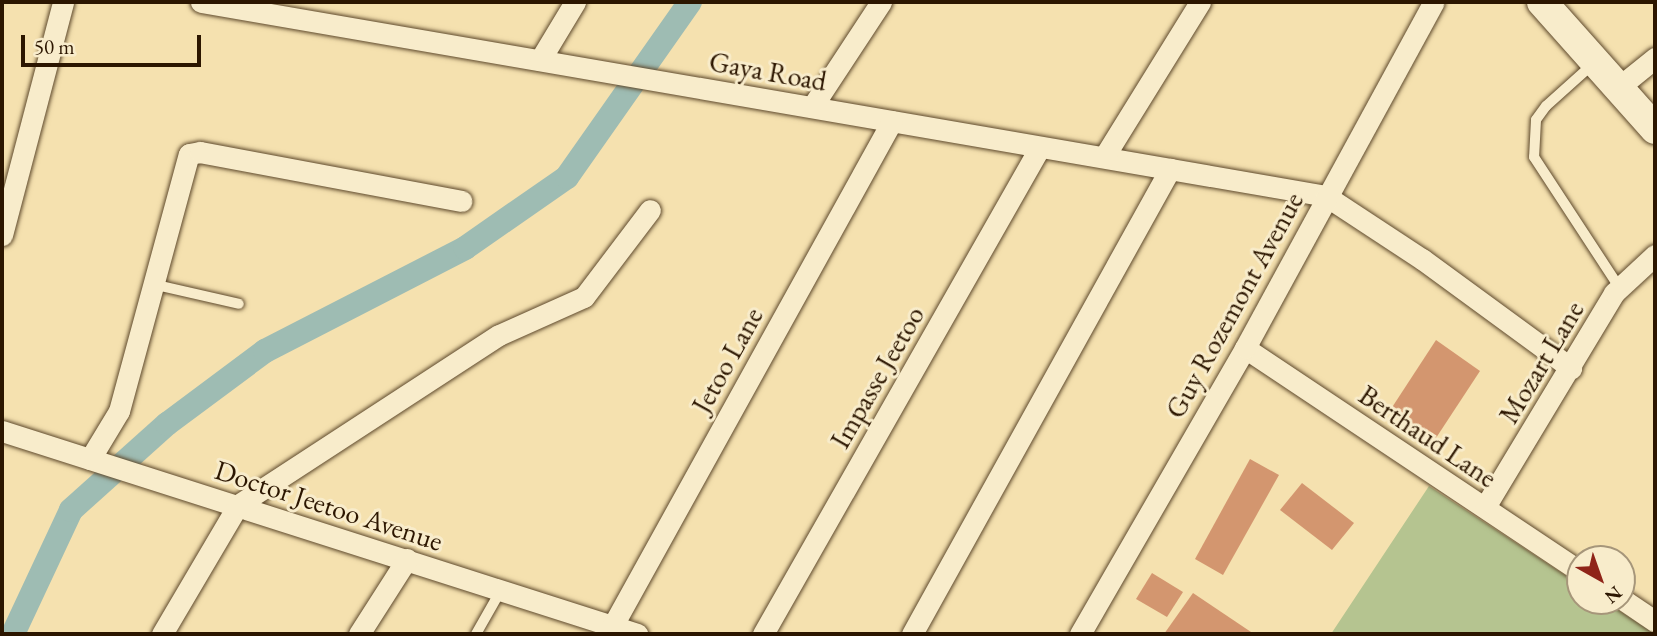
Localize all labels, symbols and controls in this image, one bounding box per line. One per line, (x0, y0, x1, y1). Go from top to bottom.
scale bar (24, 21, 205, 65)
text: 50 m (34, 33, 75, 60)
street label: Gaya Road (707, 44, 829, 98)
street label: Guy Rozemont Avenue (1158, 186, 1310, 424)
street label: Mozart Lane (1491, 295, 1591, 429)
street label: Impasse Jeetoo (823, 300, 931, 454)
street label: Jetoo Lane (684, 301, 770, 419)
street label: Berthaud Lane (1353, 378, 1503, 494)
street label: Doctor Jeetoo Avenue (211, 452, 447, 558)
north arrow (1566, 545, 1636, 615)
text: N (1600, 580, 1627, 609)

